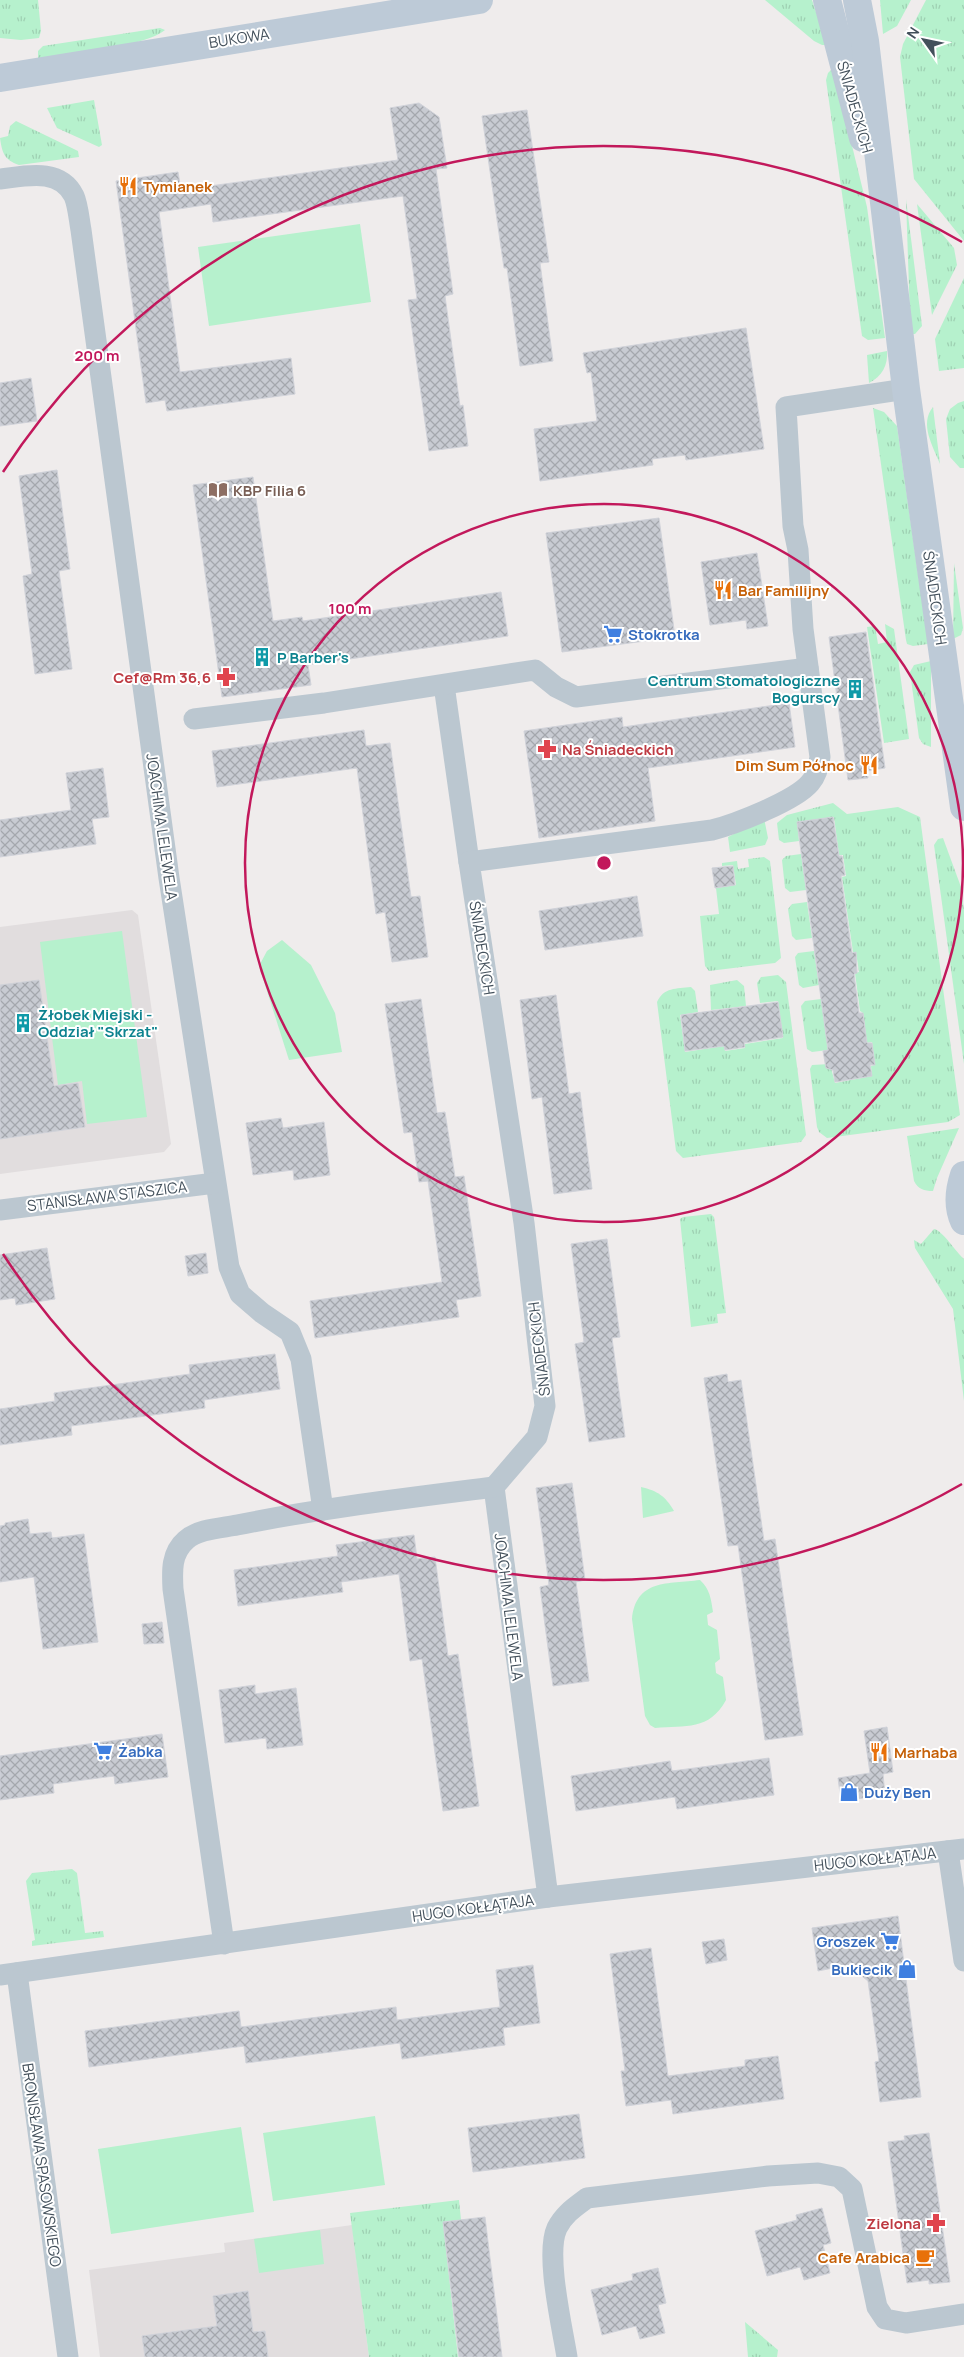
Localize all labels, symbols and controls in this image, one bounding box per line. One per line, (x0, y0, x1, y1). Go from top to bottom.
north arrow (899, 15, 949, 65)
street label: BUKOWA (207, 23, 271, 53)
text: N (902, 23, 923, 42)
street label: ŚNIADECKICH (832, 58, 878, 156)
restaurant icon: Tymianek (117, 175, 139, 197)
place label: Tymianek (143, 176, 213, 197)
text: 200 m (74, 345, 120, 366)
library icon: KBP Filia 6 (207, 479, 229, 501)
place label: KBP Filia 6 (233, 480, 306, 501)
street label: ŚNIADECKICH (918, 550, 952, 646)
restaurant icon: Bar Familijny (712, 579, 734, 601)
place label: Bar Familijny (738, 580, 830, 601)
text: 100 m (329, 598, 371, 619)
supermarket icon: Stokrotka (602, 623, 624, 645)
place label: Stokrotka (628, 624, 700, 645)
building icon: P Barber's (251, 646, 273, 668)
place label: P Barber's (277, 647, 349, 668)
pharmacy icon: Cef@Rm 36,6 (215, 666, 237, 688)
place label: Cef@Rm 36,6 (113, 667, 211, 688)
place label: Centrum Stomatologiczne Bogurscy (648, 670, 841, 708)
building icon: Centrum Stomatologiczne Bogurscy (844, 678, 866, 700)
pharmacy icon: Na Śniadeckich (536, 738, 558, 760)
place label: Na Śniadeckich (562, 739, 674, 760)
street label: JOACHIMA LELEWELA (141, 752, 183, 902)
restaurant icon: Dim Sum Północ (858, 754, 880, 776)
place label: Dim Sum Północ (735, 755, 854, 776)
centre of rings (595, 854, 613, 872)
street label: ŚNIADECKICH (464, 899, 500, 997)
place label: Żłobek Miejski - Oddział "Skrzat" (38, 1004, 158, 1042)
building icon: Żłobek Miejski - Oddział "Skrzat" (12, 1012, 34, 1034)
street label: STANISŁAWA STASZICA (26, 1176, 189, 1216)
street label: ŚNIADECKICH (523, 1301, 555, 1397)
street label: JOACHIMA LELEWELA (490, 1532, 529, 1682)
supermarket icon: Żabka (92, 1740, 114, 1762)
place label: Żabka (118, 1741, 163, 1762)
restaurant icon: Marhaba (868, 1741, 890, 1763)
place label: Marhaba (894, 1742, 957, 1763)
shop icon: Duży Ben (838, 1781, 860, 1803)
place label: Duży Ben (864, 1782, 931, 1803)
street label: HUGO KOŁŁĄTAJA (813, 1842, 938, 1876)
street label: HUGO KOŁŁĄTAJA (411, 1889, 536, 1927)
supermarket icon: Groszek (879, 1930, 901, 1952)
place label: Groszek (816, 1931, 876, 1952)
shop icon: Bukiecik (896, 1958, 918, 1980)
place label: Bukiecik (831, 1959, 893, 1980)
street label: BRONISŁAWA SPASOWSKIEGO (17, 2062, 67, 2268)
pharmacy icon: Zielona (925, 2212, 947, 2234)
place label: Zielona (866, 2213, 921, 2234)
cafe icon: Cafe Arabica (914, 2246, 936, 2268)
place label: Cafe Arabica (818, 2247, 910, 2268)

